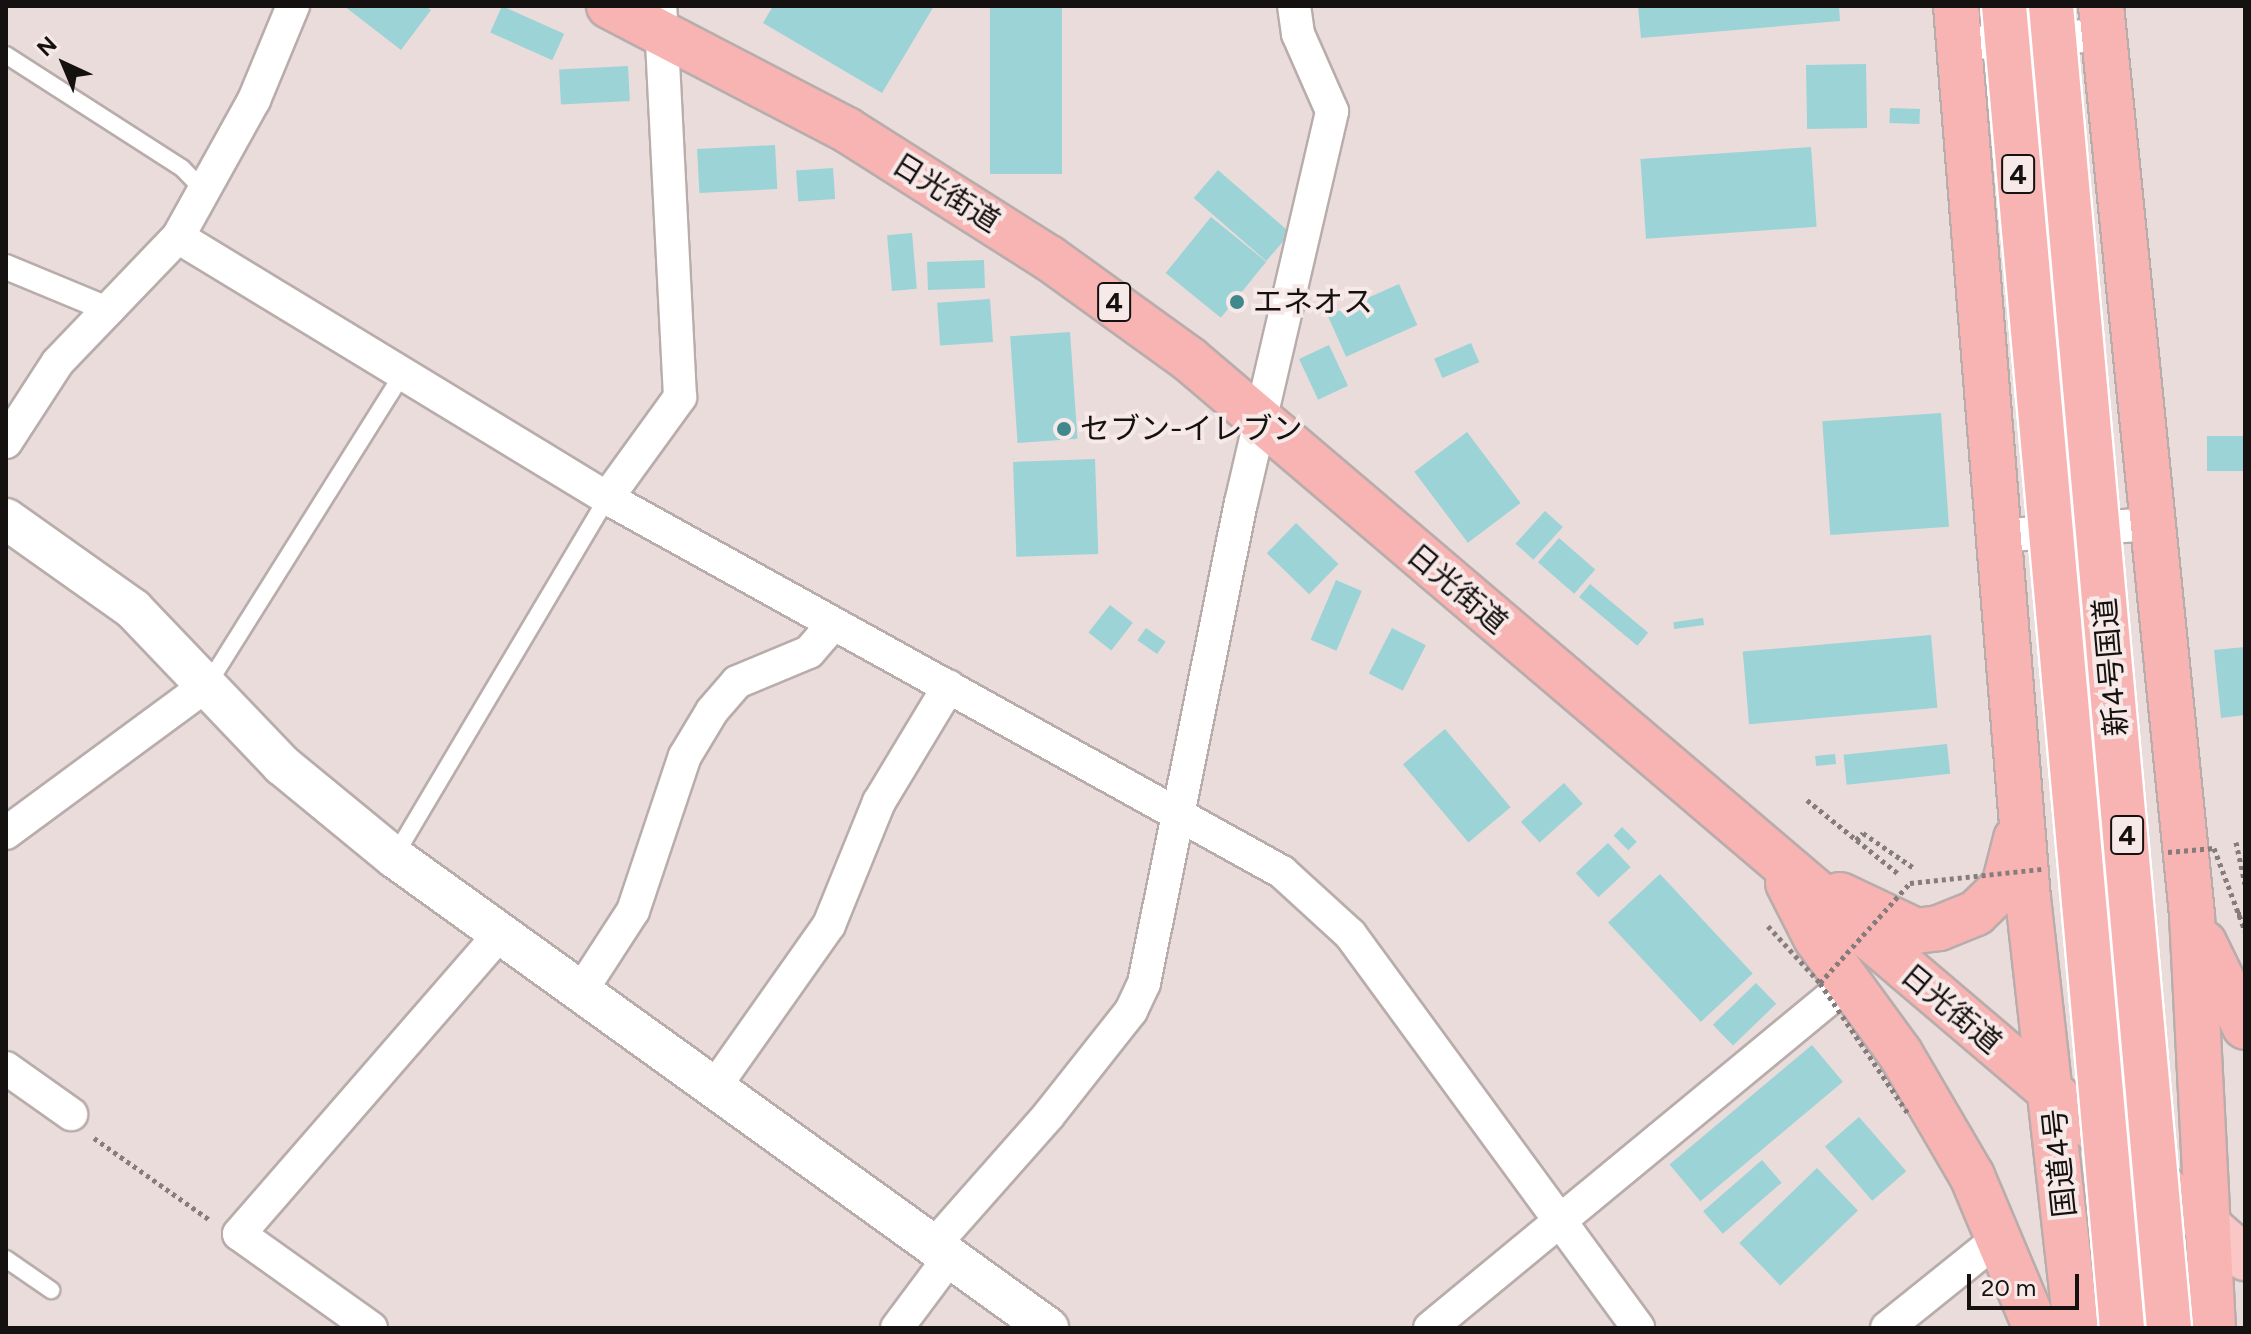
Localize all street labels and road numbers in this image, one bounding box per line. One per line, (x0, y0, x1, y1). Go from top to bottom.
street label: 日光街道 (886, 146, 1006, 240)
road number: 4 (2000, 150, 2036, 198)
road number: 4 (1096, 278, 1132, 326)
street label: 日光街道 (1399, 537, 1515, 641)
street label: 新4号国道 (2087, 596, 2135, 738)
road number: 4 (2109, 811, 2145, 859)
street label: 日光街道 (1893, 957, 2009, 1061)
street label: 国道4号 (2036, 1107, 2084, 1219)

